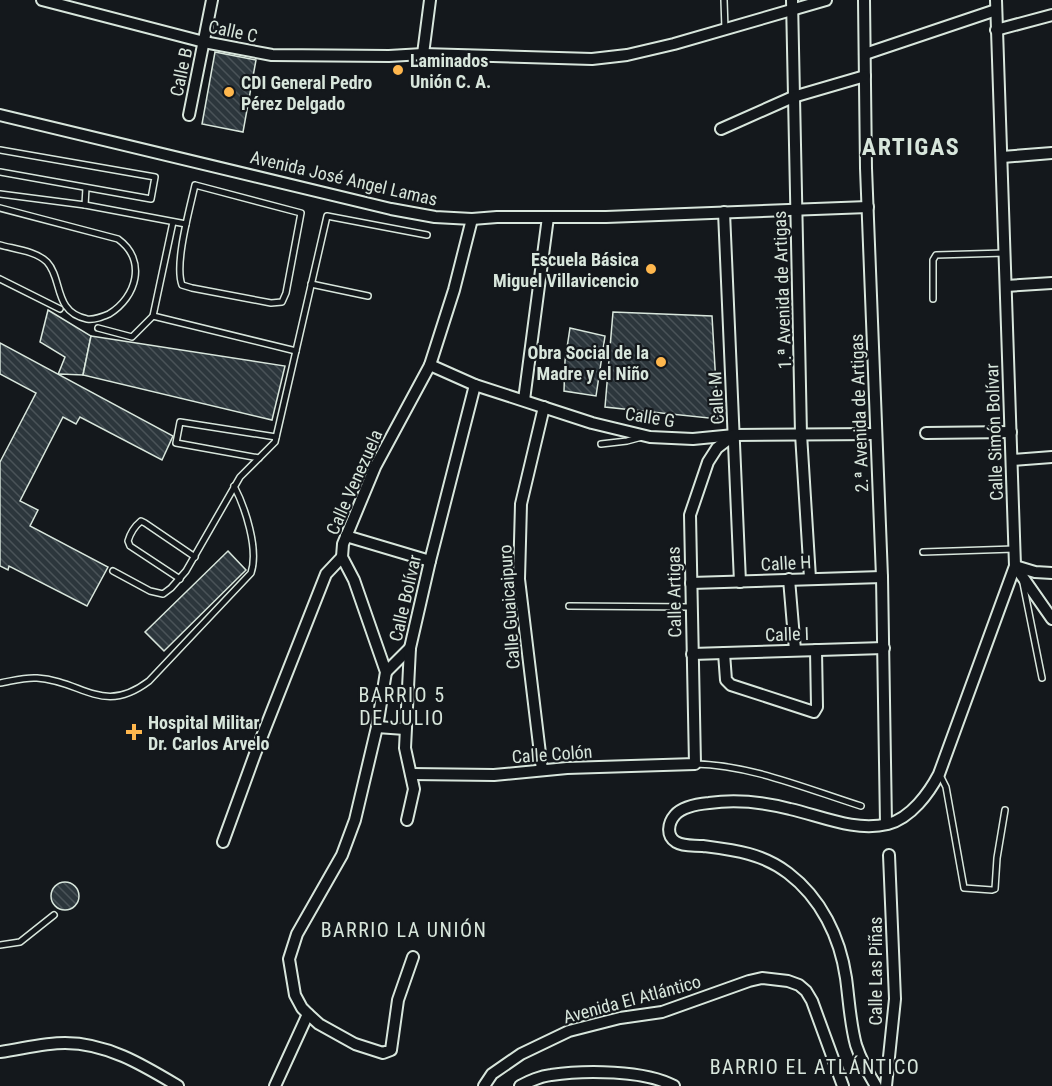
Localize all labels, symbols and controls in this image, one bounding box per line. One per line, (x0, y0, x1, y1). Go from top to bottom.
street label: Calle C (206, 16, 260, 46)
street label: Calle B (166, 46, 196, 98)
place label: Laminados Unión C. A. (410, 50, 491, 92)
marker: Laminados Unión C. A. (391, 63, 405, 77)
place label: CDI General Pedro Pérez Delgado (241, 72, 372, 114)
marker: CDI General Pedro Pérez Delgado (222, 85, 236, 99)
district label: ARTIGAS (862, 133, 960, 161)
street label: Avenida José Angel Lamas (248, 146, 440, 210)
street label: 1.ª Avenida de Artigas (769, 210, 795, 370)
place label: Escuela Básica Miguel Villavicencio (493, 249, 639, 291)
marker: Escuela Básica Miguel Villavicencio (644, 262, 658, 276)
street label: 2.ª Avenida de Artigas (846, 333, 872, 493)
place label: Obra Social de la Madre y el Niño (528, 342, 649, 384)
marker: Obra Social de la Madre y el Niño (654, 355, 668, 369)
street label: Calle Simón Bolívar (981, 362, 1007, 501)
street label: Calle M (704, 371, 728, 425)
street label: Calle G (624, 403, 676, 431)
street label: Calle Venezuela (321, 426, 387, 538)
street label: Calle Guaicaipuro (494, 544, 524, 670)
street label: Calle Artigas (663, 546, 685, 638)
street label: Calle H (760, 551, 812, 575)
street label: Calle Bolívar (385, 552, 425, 644)
street label: Calle I (765, 623, 809, 645)
district label: BARRIO 5 DE JULIO (358, 683, 446, 730)
place label: Hospital Militar Dr. Carlos Arvelo (148, 712, 269, 754)
marker: Hospital Militar Dr. Carlos Arvelo (125, 723, 143, 741)
street label: Calle Colón (511, 741, 593, 767)
street label: Calle Las Piñas (865, 917, 886, 1025)
district label: BARRIO LA UNIÓN (321, 918, 487, 942)
street label: Avenida El Atlántico (561, 971, 703, 1027)
district label: BARRIO EL ATLÁNTICO (710, 1055, 920, 1079)

